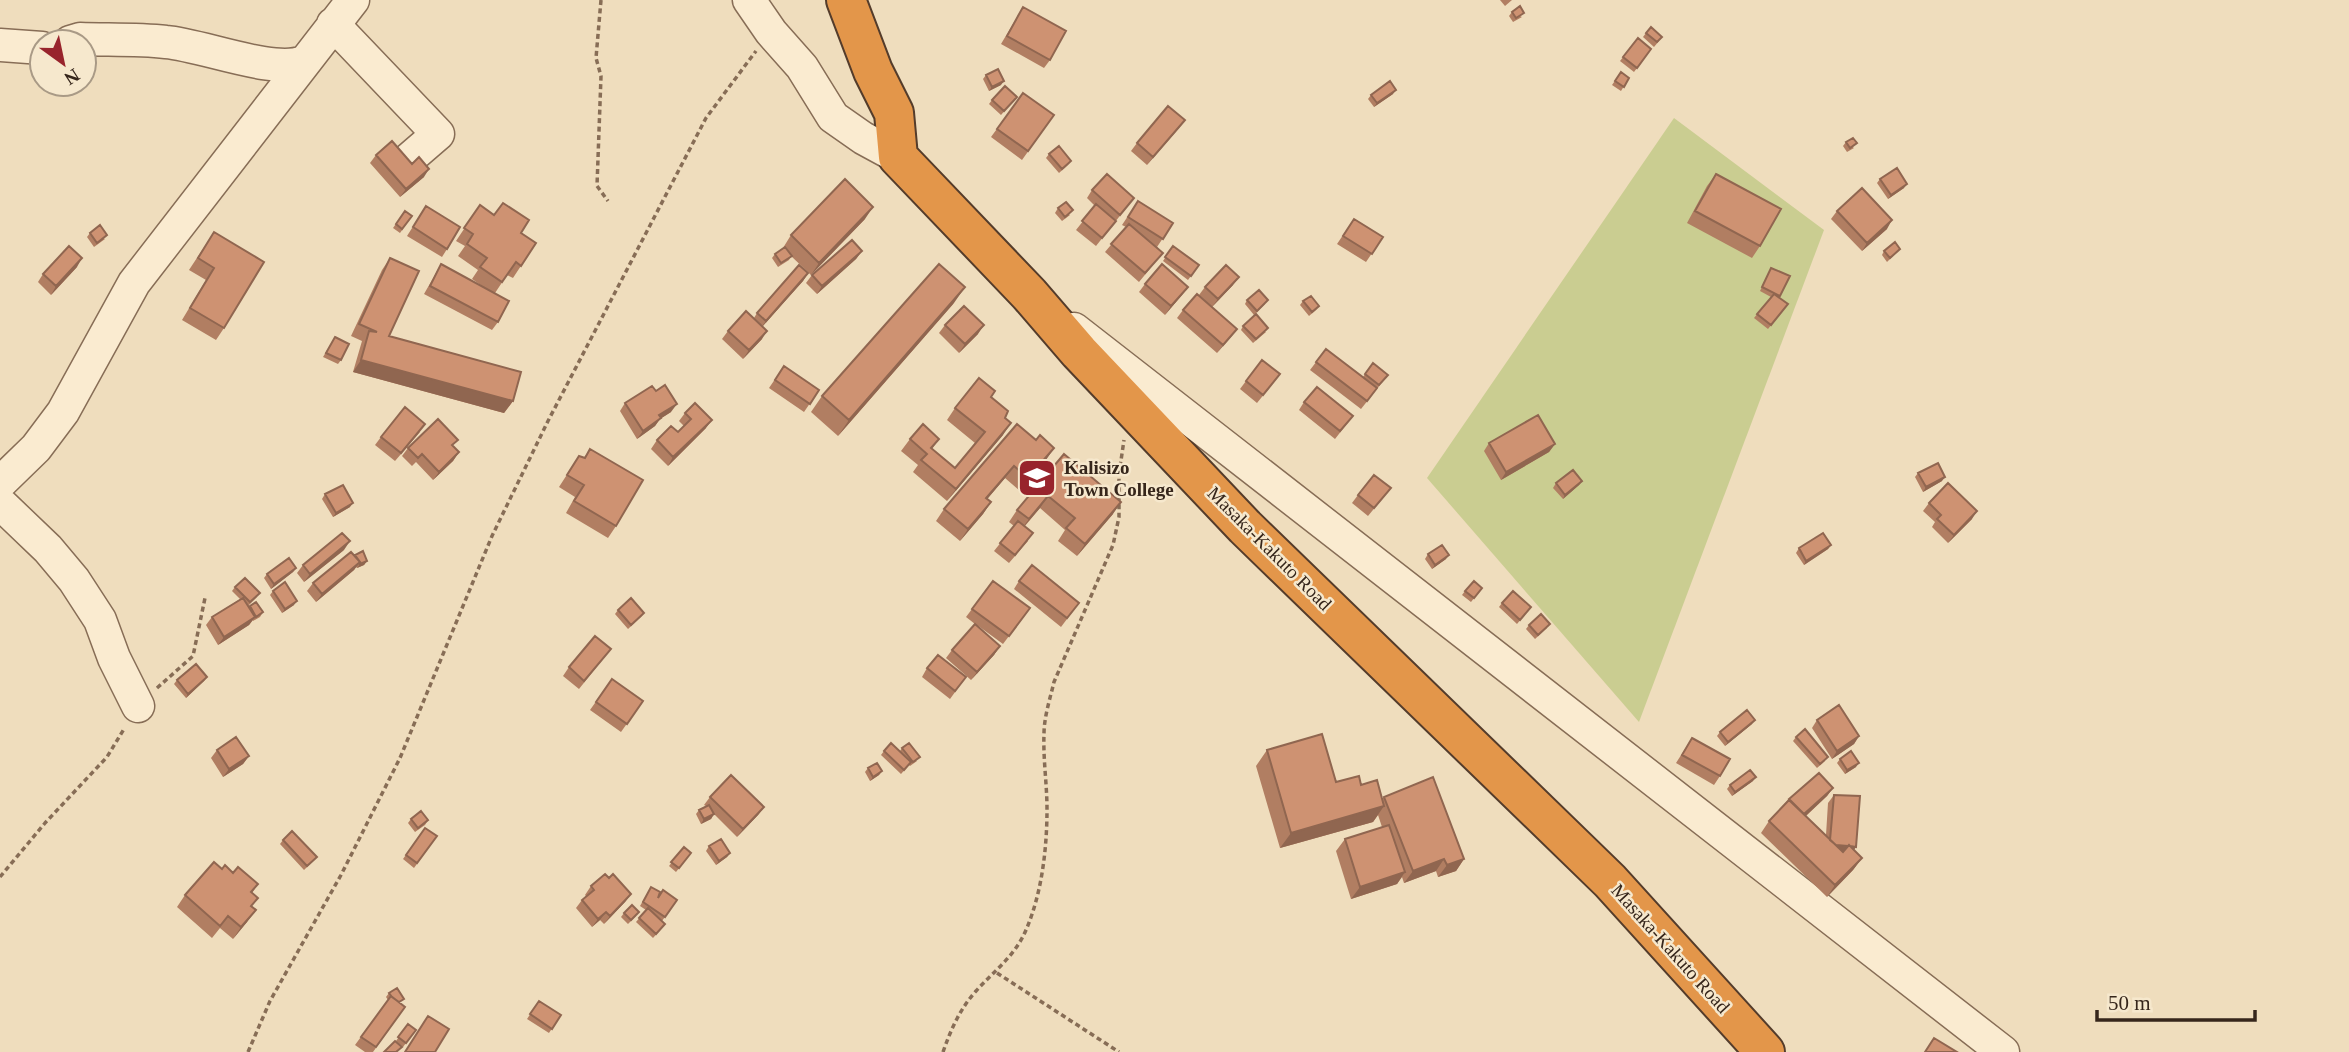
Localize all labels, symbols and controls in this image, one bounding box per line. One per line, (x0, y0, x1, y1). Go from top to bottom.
north arrow (28, 28, 98, 98)
text: N (60, 64, 83, 90)
school or university icon: Kalisizo Town College (1016, 457, 1058, 499)
place label: Kalisizo Town College (1064, 457, 1174, 500)
street label: Masaka-Kakuto Road (1203, 482, 1336, 615)
street label: Masaka-Kakuto Road (1607, 880, 1734, 1017)
scale bar (2097, 978, 2254, 1022)
text: 50 m (2108, 991, 2151, 1015)

